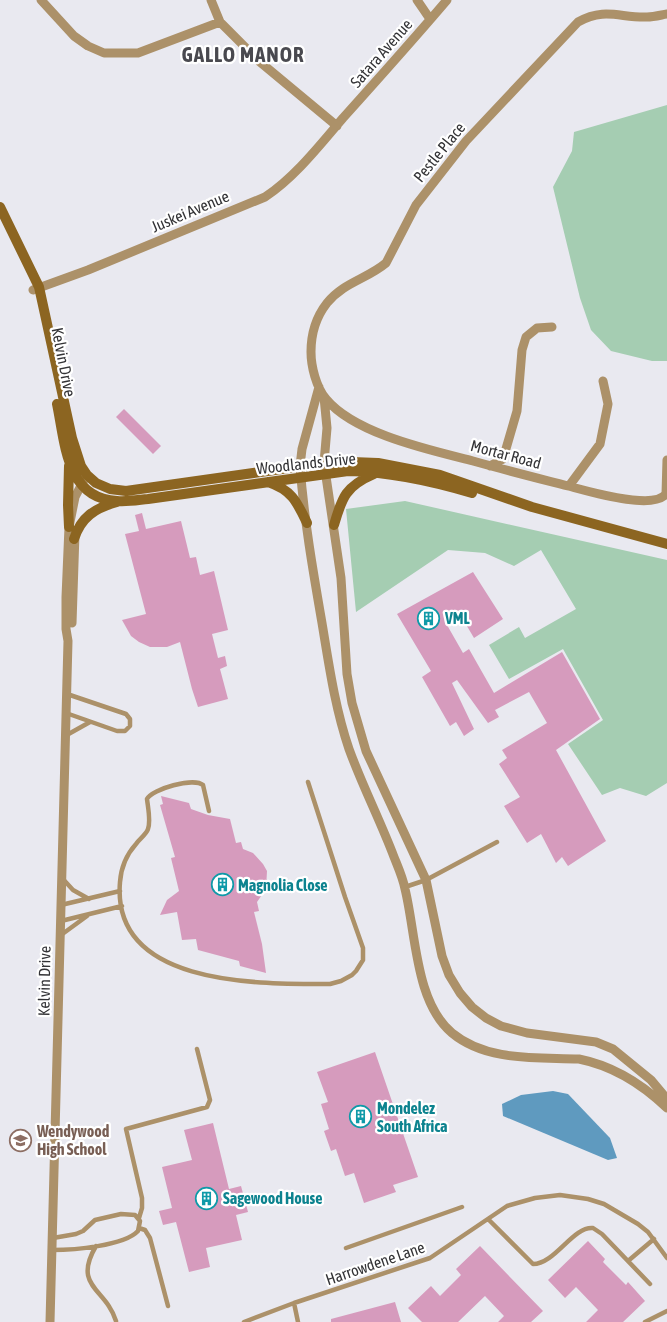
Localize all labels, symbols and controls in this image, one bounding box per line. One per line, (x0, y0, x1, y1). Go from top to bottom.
street label: Satara Avenue (346, 15, 416, 91)
district label: GALLO MANOR (182, 42, 304, 66)
street label: Pestle Place (410, 119, 468, 185)
street label: Juskei Avenue (148, 187, 232, 235)
street label: Kelvin Drive (48, 326, 80, 398)
street label: Mortar Road (469, 436, 543, 472)
street label: Woodlands Drive (255, 449, 357, 477)
building icon: VML (417, 606, 441, 630)
place label: VML (444, 609, 471, 627)
building icon: Magnolia Close (210, 873, 234, 897)
place label: Magnolia Close (238, 876, 328, 894)
street label: Kelvin Drive (34, 946, 54, 1016)
place label: Mondelez South Africa (377, 1099, 448, 1135)
building icon: Mondelez South Africa (349, 1105, 373, 1129)
place label: Wendywood High School (36, 1122, 110, 1158)
school or university icon: Wendywood High School (9, 1128, 33, 1152)
building icon: Sagewood House (195, 1186, 219, 1210)
place label: Sagewood House (223, 1189, 323, 1207)
street label: Harrowdene Lane (323, 1238, 427, 1288)

